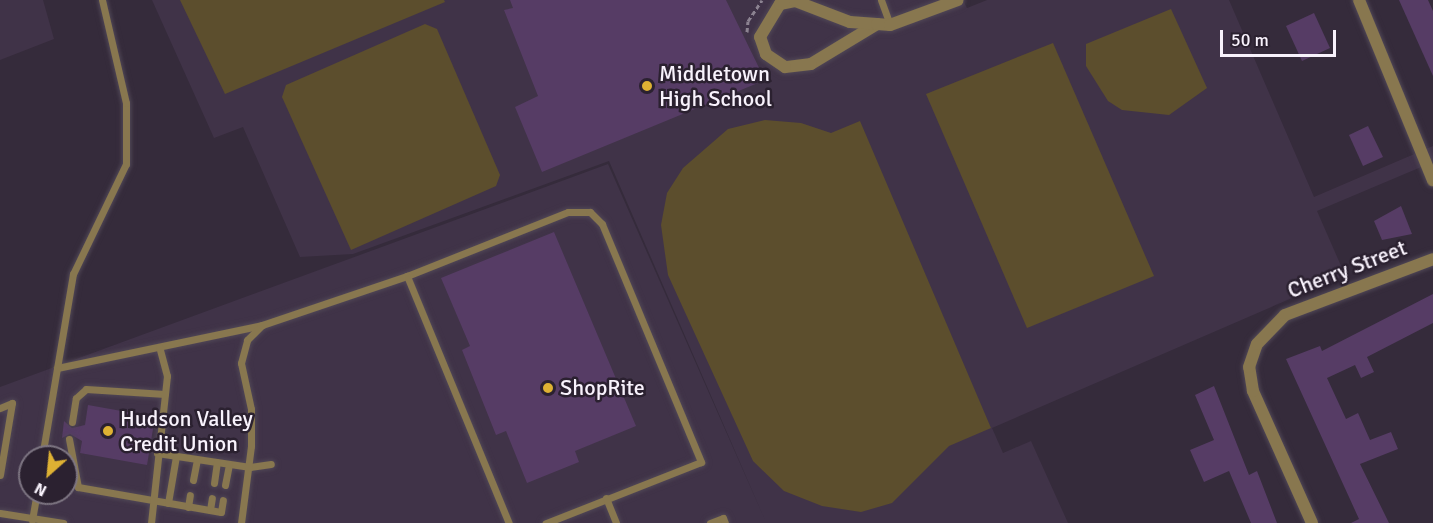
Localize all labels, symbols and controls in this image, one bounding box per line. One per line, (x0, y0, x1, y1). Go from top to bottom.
scale bar (1223, 18, 1338, 56)
text: 50 m (1231, 29, 1269, 51)
place label: Middletown High School (659, 60, 772, 112)
marker: Middletown High School (640, 79, 654, 93)
street label: Cherry Street (1284, 234, 1410, 304)
place label: ShopRite (560, 375, 645, 401)
marker: ShopRite (541, 381, 555, 395)
place label: Hudson Valley Credit Union (120, 405, 253, 457)
marker: Hudson Valley Credit Union (101, 424, 115, 438)
north arrow (18, 445, 78, 505)
text: N (31, 478, 50, 501)

